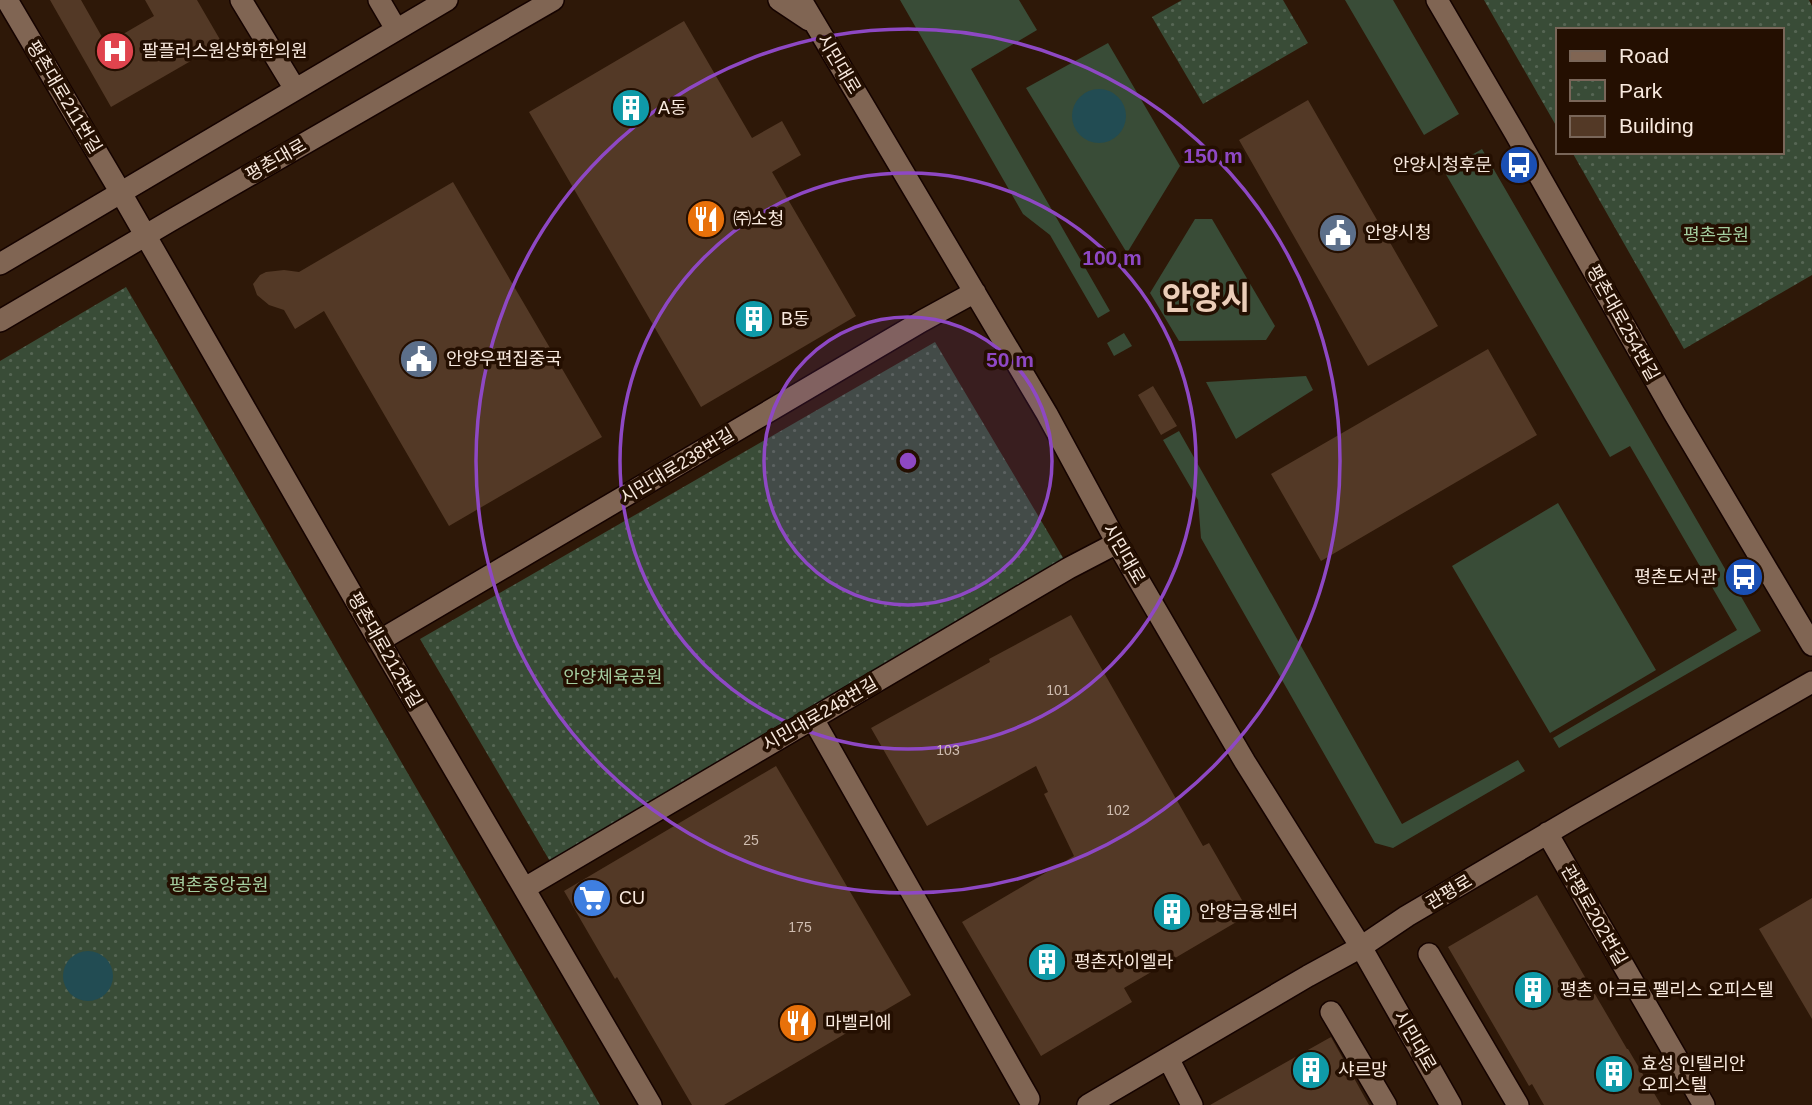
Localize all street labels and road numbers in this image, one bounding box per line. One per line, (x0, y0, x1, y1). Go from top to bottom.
street label: 시민대로 (813, 30, 865, 98)
street label: 평촌대로211번길 (22, 37, 106, 157)
street label: 평촌대로 (242, 135, 310, 185)
street label: 평촌대로254번길 (1583, 262, 1663, 384)
street label: 시민대로238번길 (616, 424, 738, 508)
street label: 시민대로 (1099, 520, 1149, 588)
street label: 평촌대로212번길 (344, 589, 426, 711)
street label: 시민대로248번길 (759, 673, 881, 755)
street label: 관평로202번길 (1557, 861, 1631, 969)
street label: 관평로 (1423, 871, 1475, 913)
street label: 시민대로 (1390, 1007, 1440, 1075)

